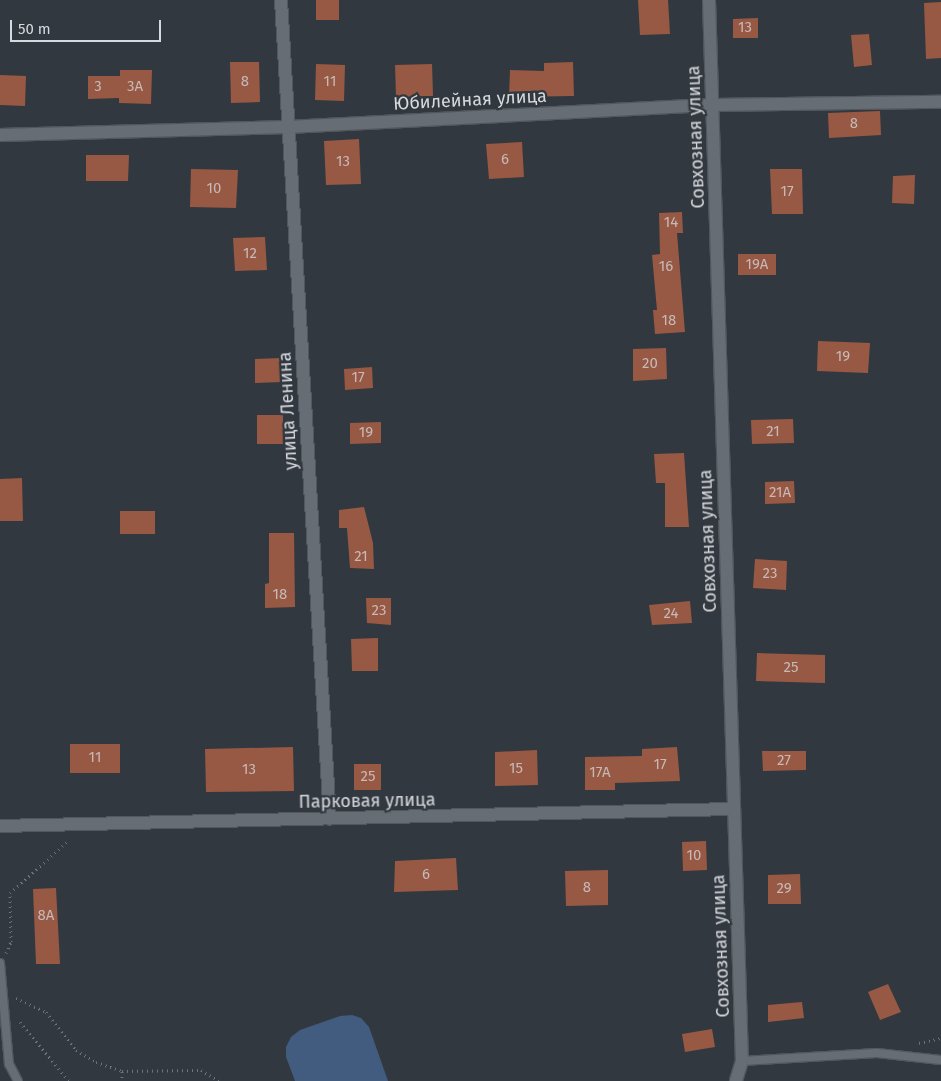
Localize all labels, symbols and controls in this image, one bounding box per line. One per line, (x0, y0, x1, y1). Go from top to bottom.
scale bar (12, 10, 164, 42)
house number: 13 (738, 19, 752, 37)
text: 50 m (18, 20, 51, 38)
street label: Совхозная улица (683, 65, 709, 209)
house number: 8 (241, 73, 249, 91)
house number: 11 (324, 73, 336, 91)
house number: 3 (94, 78, 102, 96)
house number: 3А (127, 78, 143, 96)
street label: Юбилейная улица (393, 85, 547, 115)
house number: 8 (850, 115, 858, 133)
house number: 6 (501, 151, 509, 169)
house number: 13 (336, 153, 350, 171)
house number: 10 (207, 180, 221, 198)
house number: 17 (780, 183, 794, 201)
house number: 14 (664, 214, 678, 232)
house number: 12 (243, 245, 257, 263)
house number: 19А (746, 256, 768, 274)
house number: 16 (659, 258, 673, 276)
house number: 18 (662, 312, 676, 330)
house number: 19 (836, 348, 850, 366)
street label: улица Ленина (274, 351, 302, 471)
house number: 20 (642, 355, 658, 373)
house number: 17 (351, 369, 365, 387)
house number: 21 (766, 423, 780, 441)
house number: 19 (359, 424, 373, 442)
street label: Совхозная улица (695, 469, 721, 613)
house number: 21А (769, 484, 791, 502)
house number: 21 (354, 548, 368, 566)
house number: 23 (763, 565, 777, 583)
house number: 18 (273, 586, 287, 604)
house number: 23 (372, 602, 386, 620)
house number: 24 (664, 605, 678, 623)
house number: 25 (784, 659, 798, 677)
house number: 11 (89, 749, 101, 767)
house number: 27 (777, 752, 791, 770)
house number: 17 (653, 756, 667, 774)
house number: 15 (509, 760, 523, 778)
house number: 13 (242, 761, 256, 779)
house number: 17А (589, 764, 611, 782)
house number: 25 (361, 768, 375, 786)
street label: Парковая улица (298, 789, 436, 813)
house number: 10 (687, 847, 701, 865)
house number: 6 (422, 866, 430, 884)
street label: Совхозная улица (708, 874, 734, 1018)
house number: 8 (583, 879, 591, 897)
house number: 29 (776, 880, 792, 898)
house number: 8А (38, 907, 54, 925)

